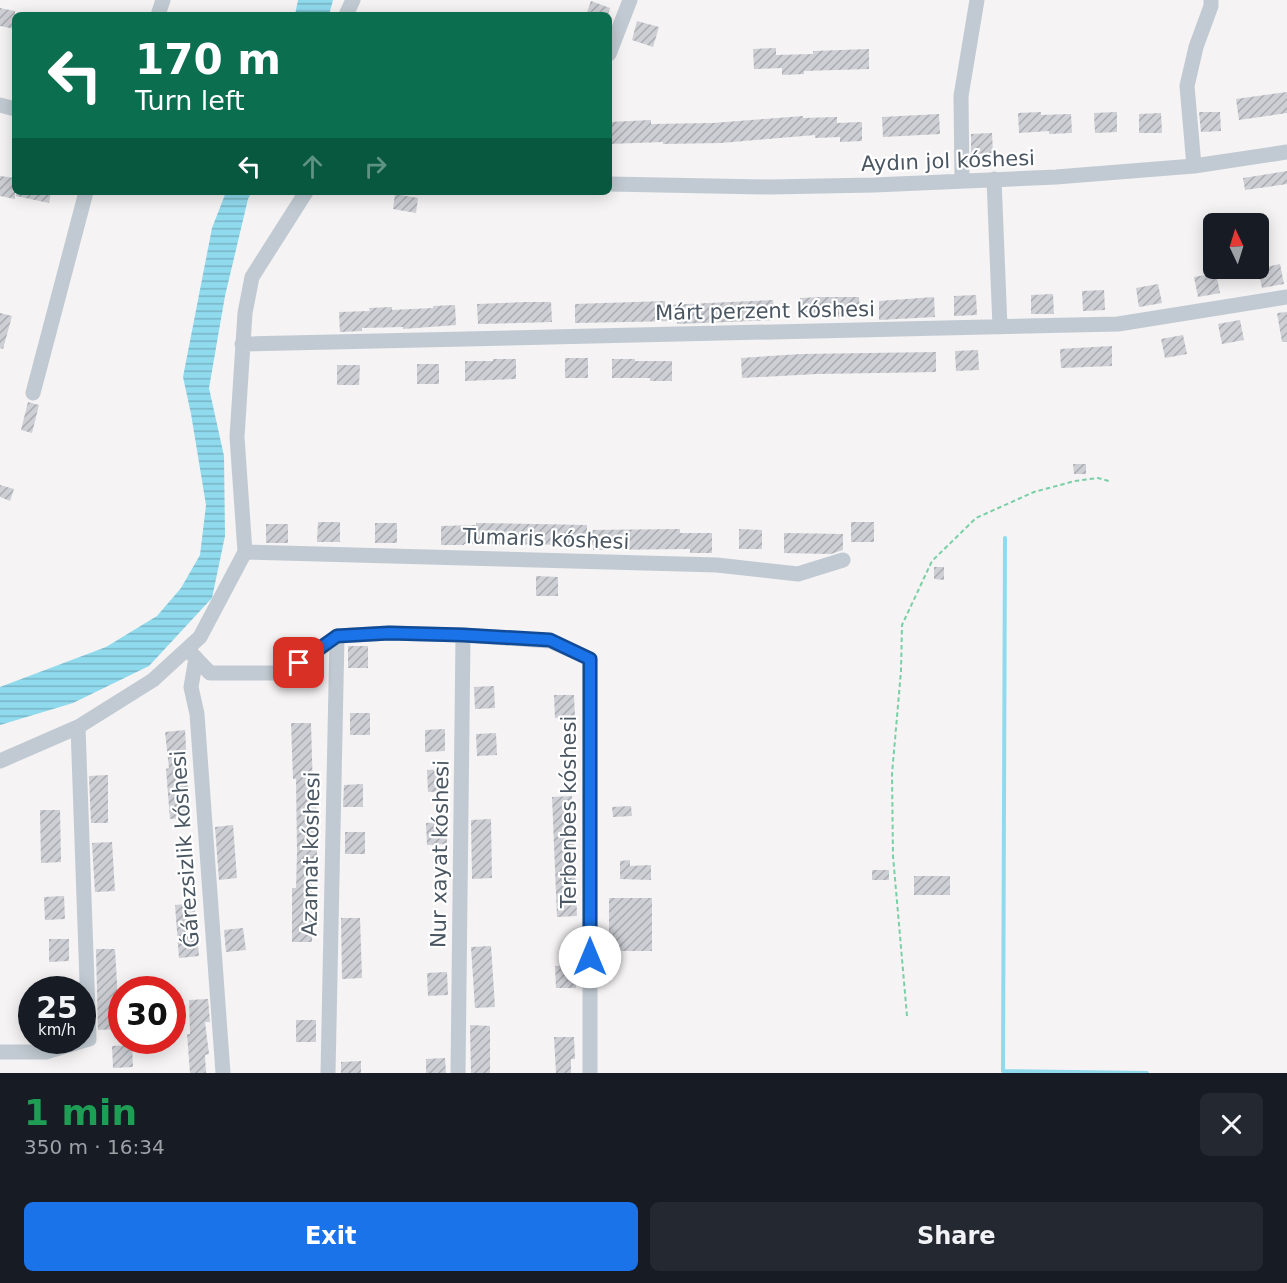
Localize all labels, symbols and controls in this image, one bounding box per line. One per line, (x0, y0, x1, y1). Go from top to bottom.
text: 170 m (135, 35, 281, 84)
icon: left (36, 36, 114, 114)
text: Turn left (135, 85, 245, 116)
street label: Aydın jol kóshesi (861, 146, 1035, 176)
icon: left (233, 150, 266, 183)
icon: ahead (296, 150, 329, 183)
icon: right (359, 150, 392, 183)
north arrow (1203, 213, 1269, 279)
map controls (1203, 213, 1269, 279)
street label: Márt perzent kóshesi (655, 297, 875, 325)
street label: Tumaris kóshesi (461, 524, 630, 554)
pin (273, 637, 324, 688)
icon: arrive (282, 646, 315, 679)
street label: Terbenbes kóshesi (557, 716, 581, 909)
street label: Ǵárezsizlik kóshesi (165, 750, 204, 949)
street label: Nur xayat kóshesi (426, 760, 454, 948)
street label: Azamat kóshesi (298, 771, 324, 937)
position arrow (558, 925, 622, 989)
speed limit sign: 30 (108, 976, 186, 1054)
text: 25 (36, 990, 78, 1025)
text: km/h (38, 1021, 76, 1039)
text: 1 min (24, 1092, 137, 1133)
button: close (1200, 1093, 1263, 1156)
text: 350 m · 16:34 (24, 1135, 165, 1159)
button: Exit (24, 1202, 638, 1271)
button: Share (650, 1202, 1263, 1271)

